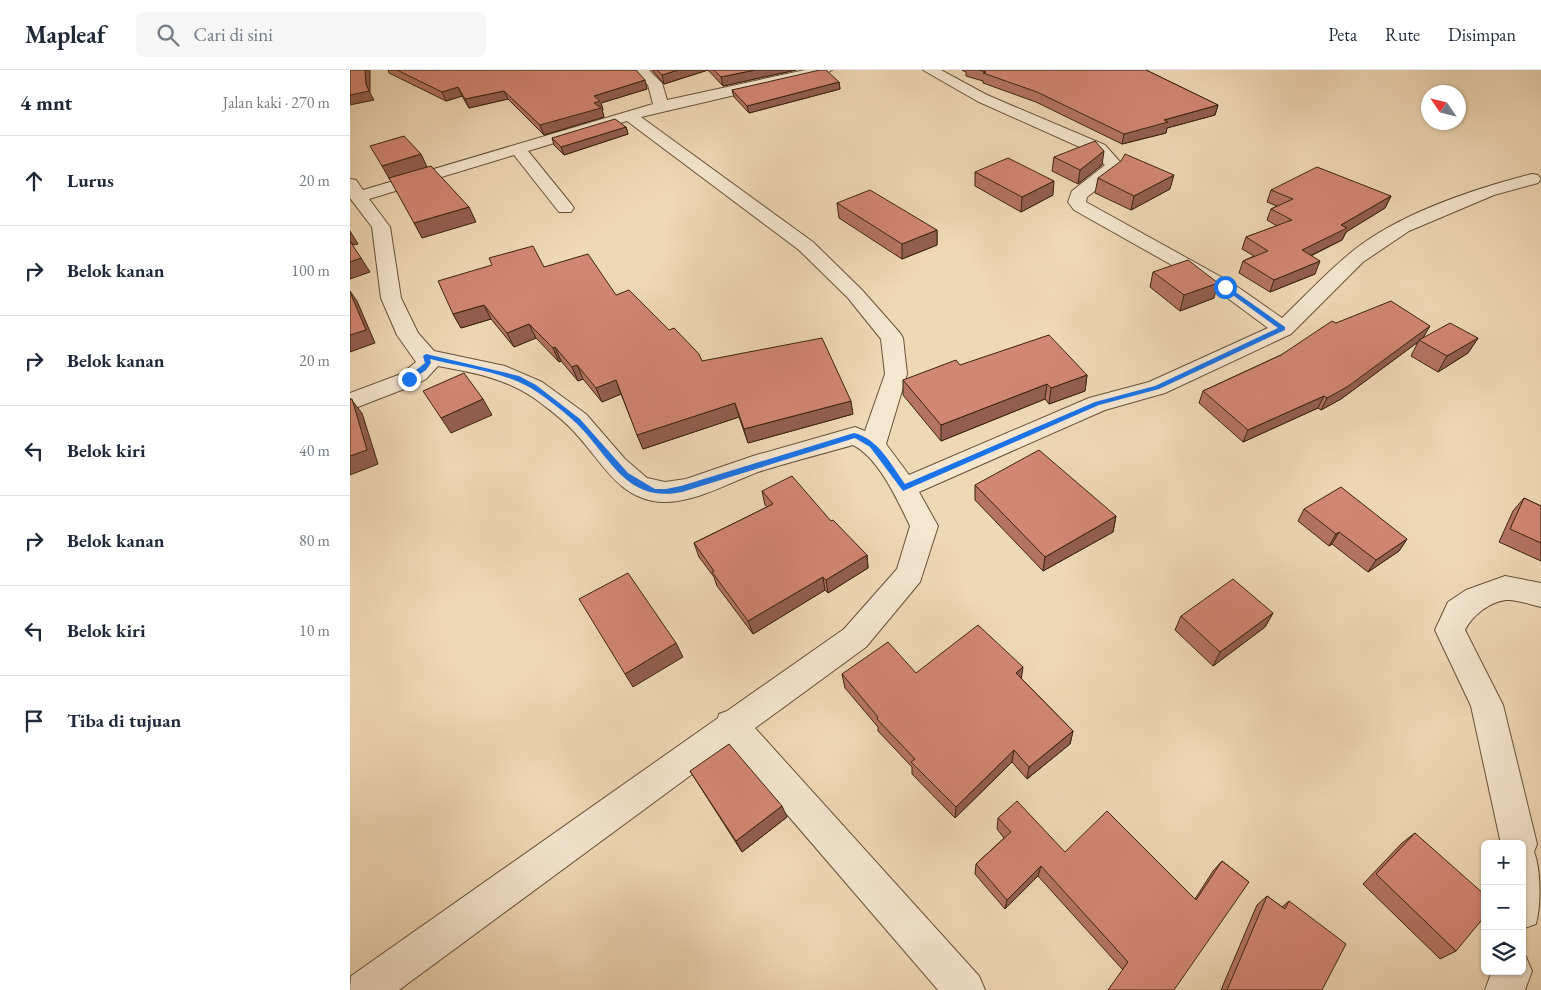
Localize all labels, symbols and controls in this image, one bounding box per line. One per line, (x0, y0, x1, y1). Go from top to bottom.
search box (136, 12, 486, 57)
text: Mapleaf (25, 19, 106, 50)
icon: search (154, 21, 182, 49)
text: Cari di sini (194, 22, 273, 47)
text: Peta (1328, 23, 1357, 46)
text: Rute (1385, 23, 1420, 46)
text: Disimpan (1448, 23, 1516, 46)
north arrow (1421, 85, 1466, 130)
text: 4 mnt (20, 89, 72, 116)
text: Jalan kaki · 270 m (223, 92, 330, 113)
icon: ahead (20, 167, 48, 195)
text: Lurus (67, 168, 114, 193)
text: 20 m (299, 170, 330, 191)
icon: right (20, 257, 48, 285)
text: Belok kanan (67, 258, 165, 283)
text: 100 m (291, 260, 330, 281)
route start (1214, 276, 1237, 299)
icon: right (20, 347, 48, 375)
text: Belok kanan (67, 348, 165, 373)
text: 20 m (299, 350, 330, 371)
route end (398, 368, 421, 391)
icon: left (20, 437, 48, 465)
text: Belok kiri (67, 438, 146, 463)
text: 40 m (299, 440, 330, 461)
icon: right (20, 527, 48, 555)
text: Belok kanan (67, 528, 165, 553)
text: 80 m (299, 530, 330, 551)
icon: left (20, 617, 48, 645)
text: Belok kiri (67, 618, 146, 643)
text: 10 m (299, 620, 330, 641)
icon: arrive (20, 707, 48, 735)
text: Tiba di tujuan (67, 708, 181, 733)
map controls (1481, 840, 1526, 975)
button: + (1481, 840, 1526, 885)
button: − (1481, 885, 1526, 930)
button: layers (1481, 930, 1526, 975)

